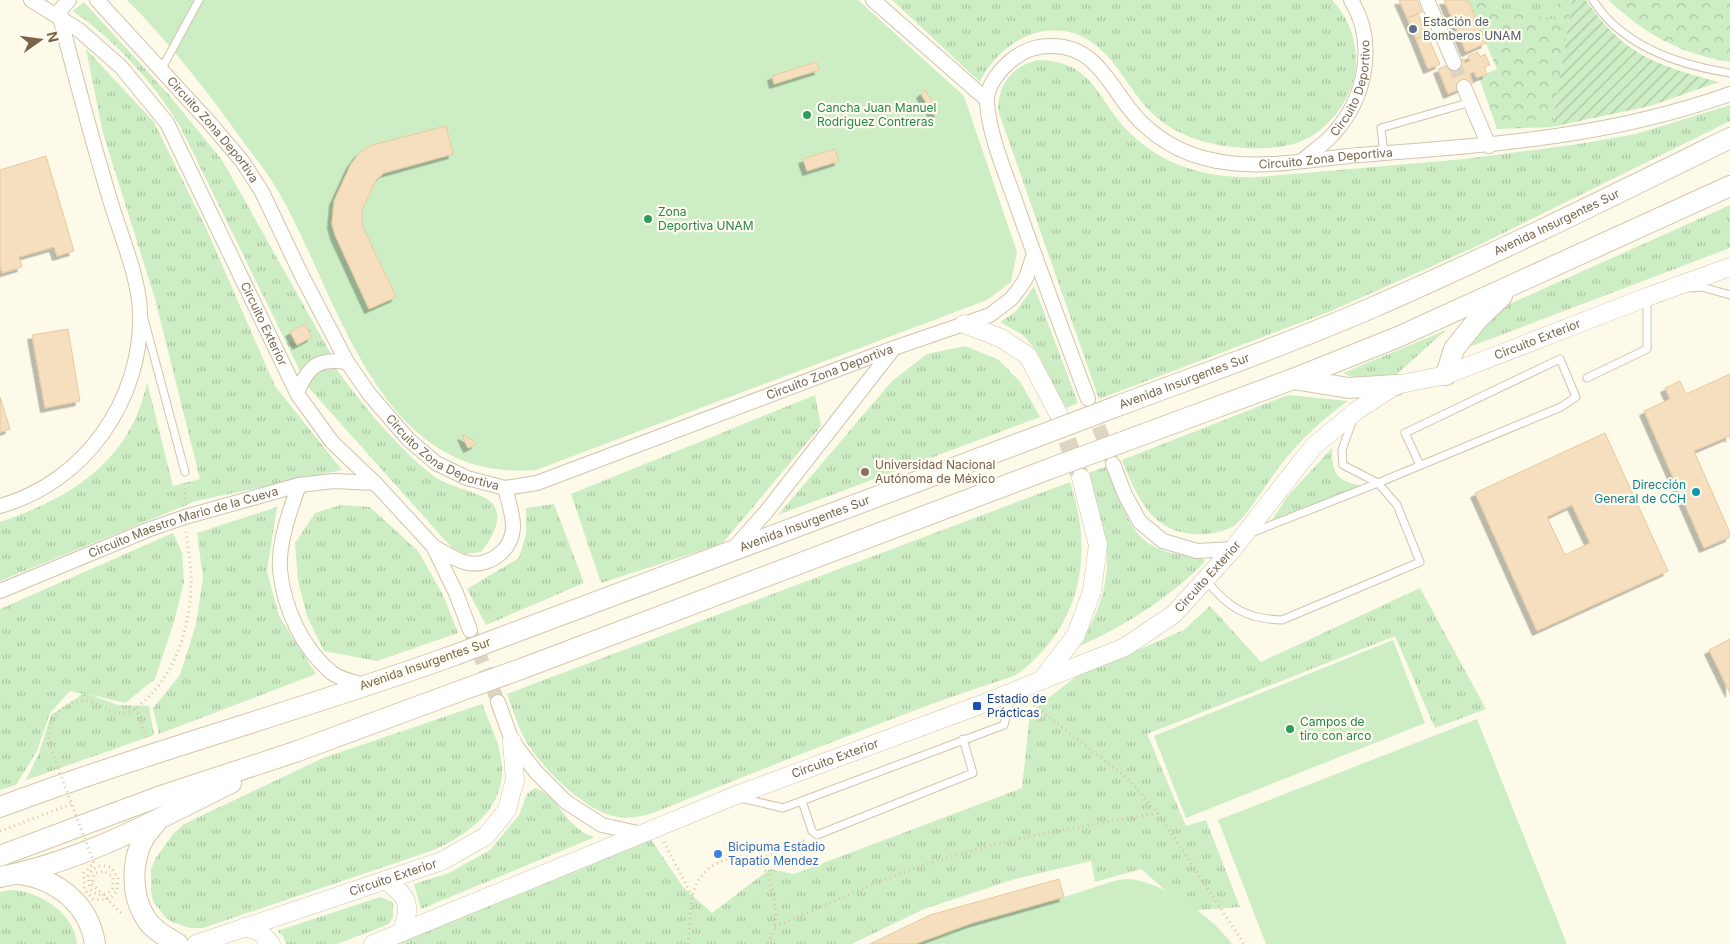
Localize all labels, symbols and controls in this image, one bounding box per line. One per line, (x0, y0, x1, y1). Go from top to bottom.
place label: Estación de Bomberos UNAM (1423, 14, 1521, 43)
north arrow (15, 15, 65, 65)
marker: Estación de Bomberos UNAM (1407, 23, 1419, 35)
text: N (44, 30, 63, 44)
street label: Circuito Deportivo (1327, 39, 1373, 139)
street label: Circuito Zona Deportiva (164, 73, 262, 185)
place label: Cancha Juan Manuel Rodriguez Contreras (817, 100, 936, 129)
marker: Cancha Juan Manuel Rodriguez Contreras (801, 109, 813, 121)
street label: Circuito Zona Deportiva (1258, 144, 1393, 171)
street label: Avenida Insurgentes Sur (1491, 185, 1622, 259)
place label: Zona Deportiva UNAM (658, 204, 754, 233)
marker: Zona Deportiva UNAM (642, 213, 654, 225)
street label: Circuito Exterior (238, 279, 291, 369)
street label: Circuito Exterior (1492, 315, 1583, 363)
street label: Circuito Zona Deportiva (764, 341, 895, 403)
street label: Avenida Insurgentes Sur (1117, 349, 1252, 412)
street label: Circuito Zona Deportiva (383, 411, 501, 493)
place label: Universidad Nacional Autónoma de México (875, 457, 995, 486)
marker: Universidad Nacional Autónoma de México (859, 466, 871, 478)
place label: Dirección General de CCH (1594, 477, 1686, 506)
street label: Circuito Maestro Mario de la Cueva (86, 483, 280, 561)
marker: Dirección General de CCH (1690, 486, 1702, 498)
street label: Avenida Insurgentes Sur (737, 492, 872, 554)
street label: Circuito Exterior (1171, 537, 1244, 615)
street label: Avenida Insurgentes Sur (357, 634, 493, 693)
place label: Estadio de Prácticas (987, 691, 1046, 720)
marker: Estadio de Prácticas (971, 700, 983, 712)
place label: Campos de tiro con arco (1300, 714, 1371, 743)
marker: Campos de tiro con arco (1284, 723, 1296, 735)
street label: Circuito Exterior (789, 735, 881, 781)
place label: Bicipuma Estadio Tapatio Mendez (728, 839, 825, 868)
marker: Bicipuma Estadio Tapatio Mendez (712, 848, 724, 860)
street label: Circuito Exterior (347, 855, 439, 899)

